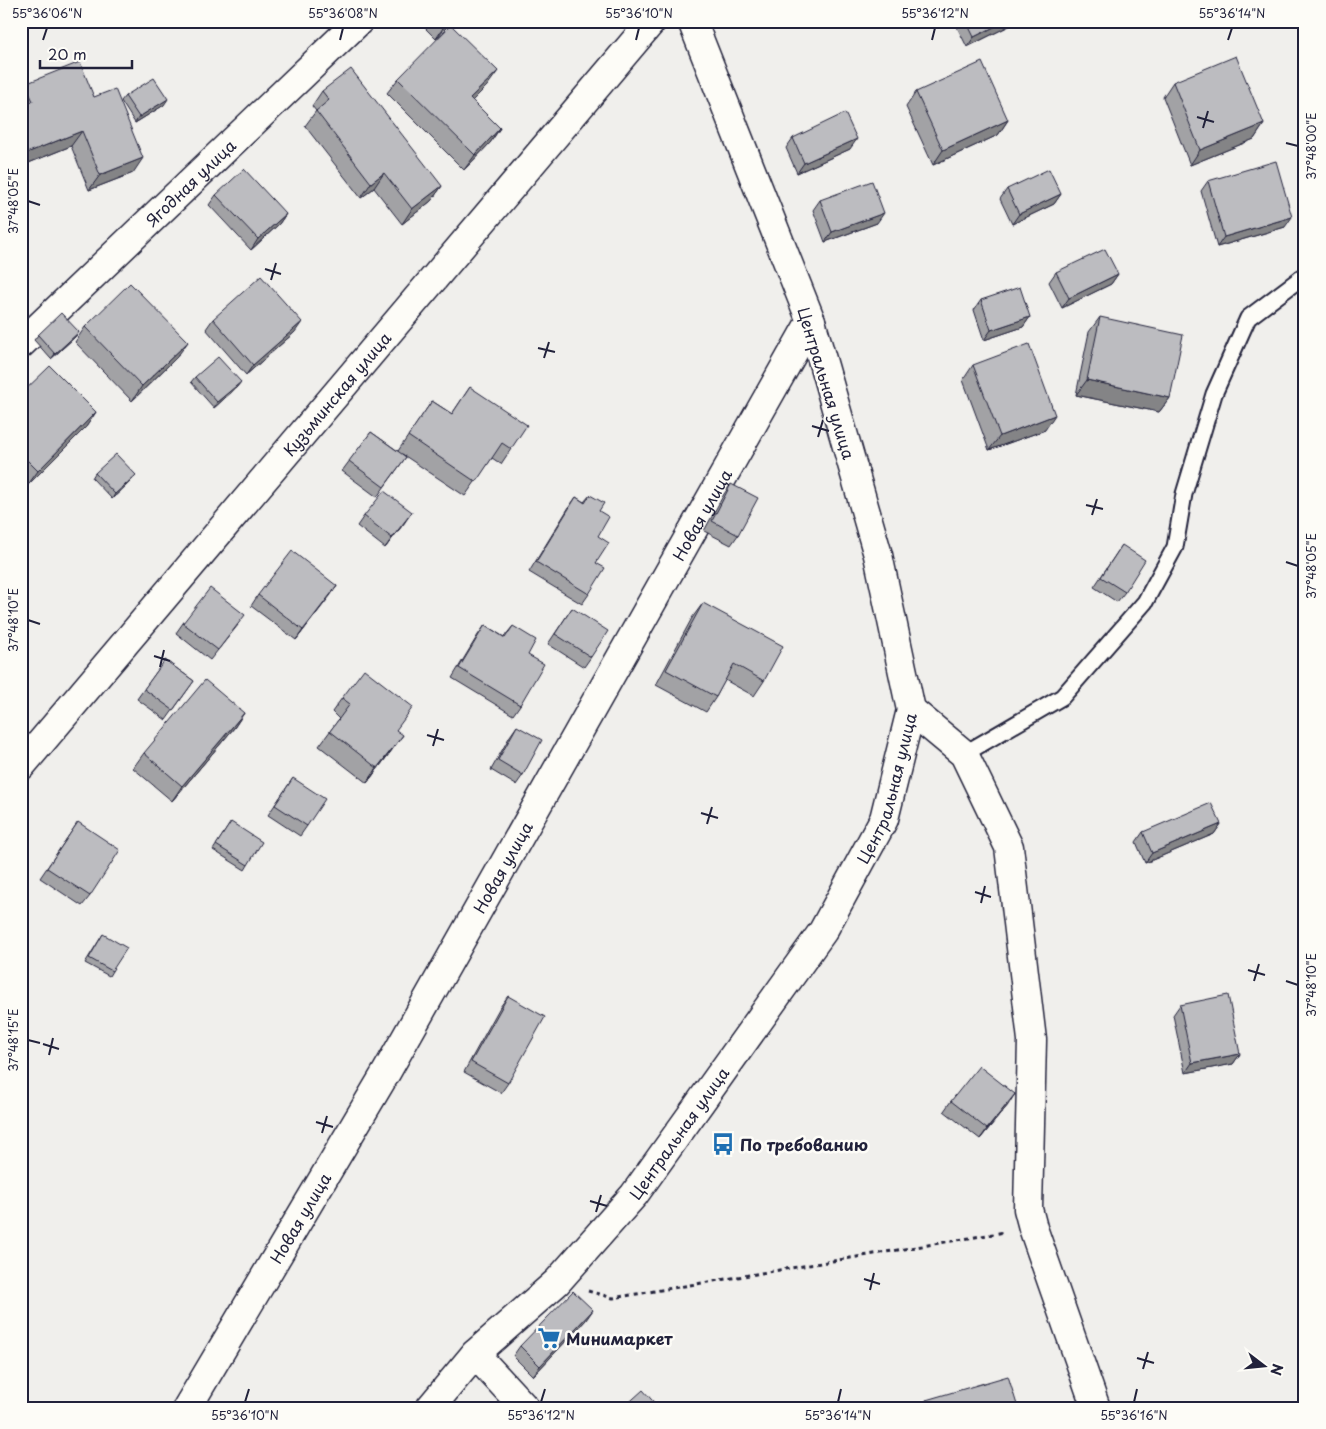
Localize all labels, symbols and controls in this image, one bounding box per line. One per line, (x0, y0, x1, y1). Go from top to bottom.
text: 55°36'06"N (12, 4, 82, 22)
text: 55°36'08"N (308, 4, 378, 22)
text: 55°36'10"N (605, 4, 673, 22)
text: 55°36'12"N (901, 4, 969, 22)
text: 55°36'14"N (1198, 4, 1266, 22)
scale bar (40, 38, 132, 70)
text: 20 m (48, 42, 87, 65)
text: 37°48'00"E (1302, 112, 1320, 180)
street label: Ягодная улица (140, 133, 241, 231)
text: 37°48'05"E (4, 168, 22, 234)
street label: Центральная улица (792, 304, 862, 462)
street label: Кузьминская улица (277, 326, 396, 461)
street label: Новая улица (666, 464, 737, 565)
text: 37°48'05"E (1302, 533, 1320, 599)
text: 37°48'10"E (4, 588, 22, 652)
street label: Центральная улица (850, 710, 922, 868)
street label: Новая улица (467, 817, 538, 917)
text: 37°48'10"E (1302, 953, 1320, 1017)
text: 37°48'15"E (4, 1008, 22, 1072)
street label: Центральная улица (623, 1062, 734, 1204)
bus stop icon: По требованию (710, 1131, 736, 1157)
place label: По требованию (740, 1132, 868, 1156)
street label: Новая улица (263, 1168, 336, 1268)
supermarket icon: Минимаркет (536, 1325, 562, 1351)
place label: Минимаркет (566, 1326, 673, 1350)
north arrow (1238, 1342, 1288, 1392)
text: N (1265, 1361, 1289, 1378)
text: 55°36'10"N (211, 1406, 279, 1424)
text: 55°36'12"N (507, 1406, 575, 1424)
text: 55°36'14"N (804, 1406, 872, 1424)
text: 55°36'16"N (1100, 1406, 1168, 1424)

